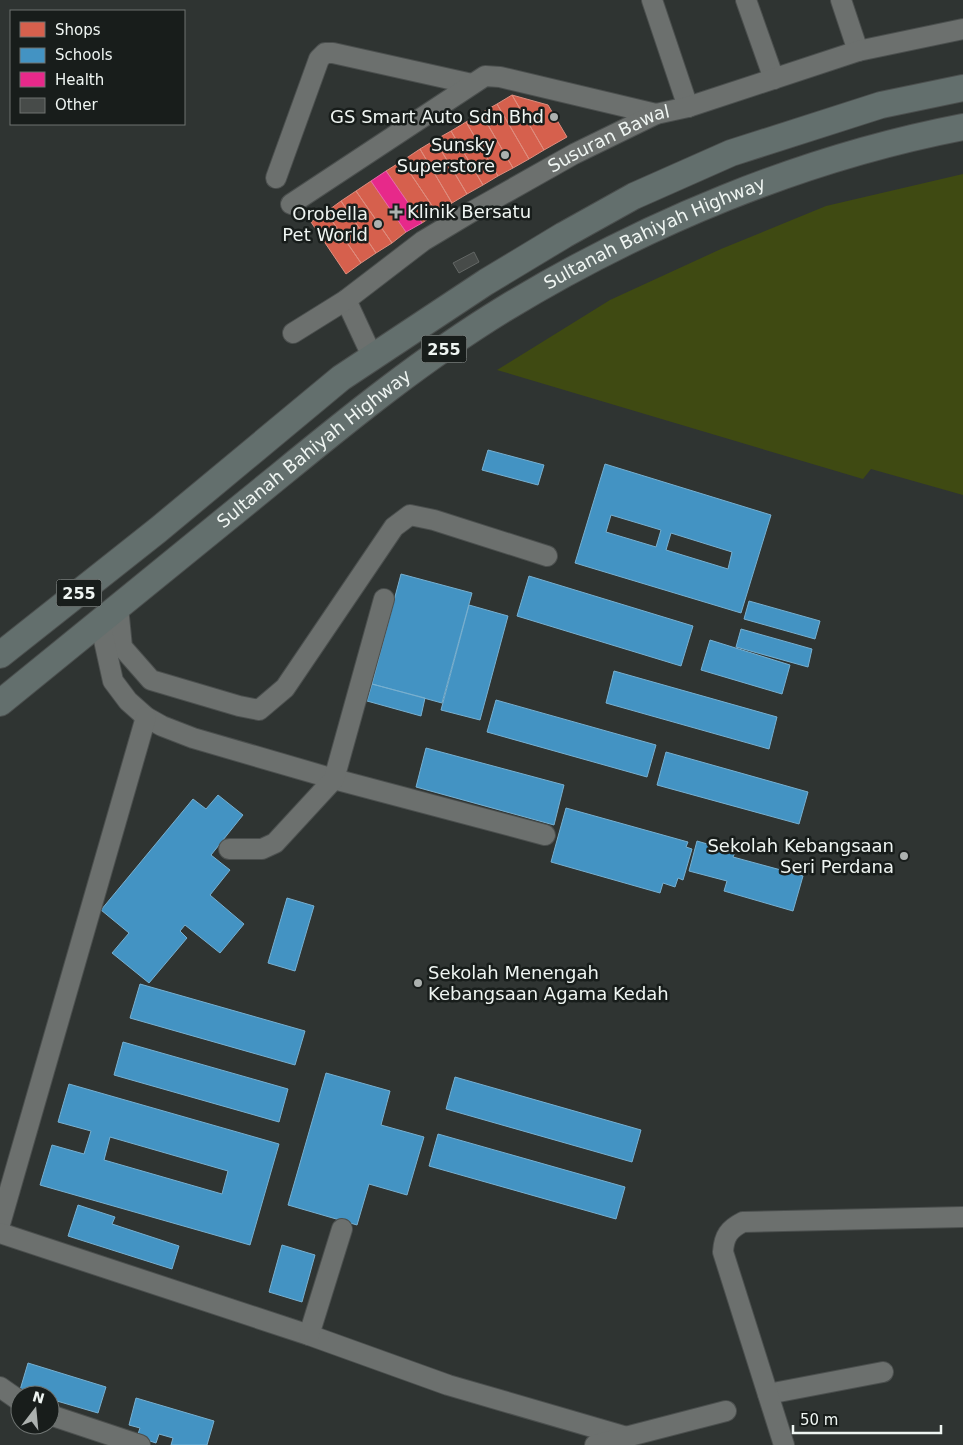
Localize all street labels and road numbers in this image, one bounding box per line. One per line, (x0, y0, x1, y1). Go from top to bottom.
street label: Susuran Bawal (544, 100, 672, 177)
street label: Sultanah Bahiyah Highway (540, 172, 768, 294)
road number: 255 (422, 336, 466, 362)
street label: Sultanah Bahiyah Highway (213, 365, 415, 532)
road number: 255 (56, 580, 102, 606)

